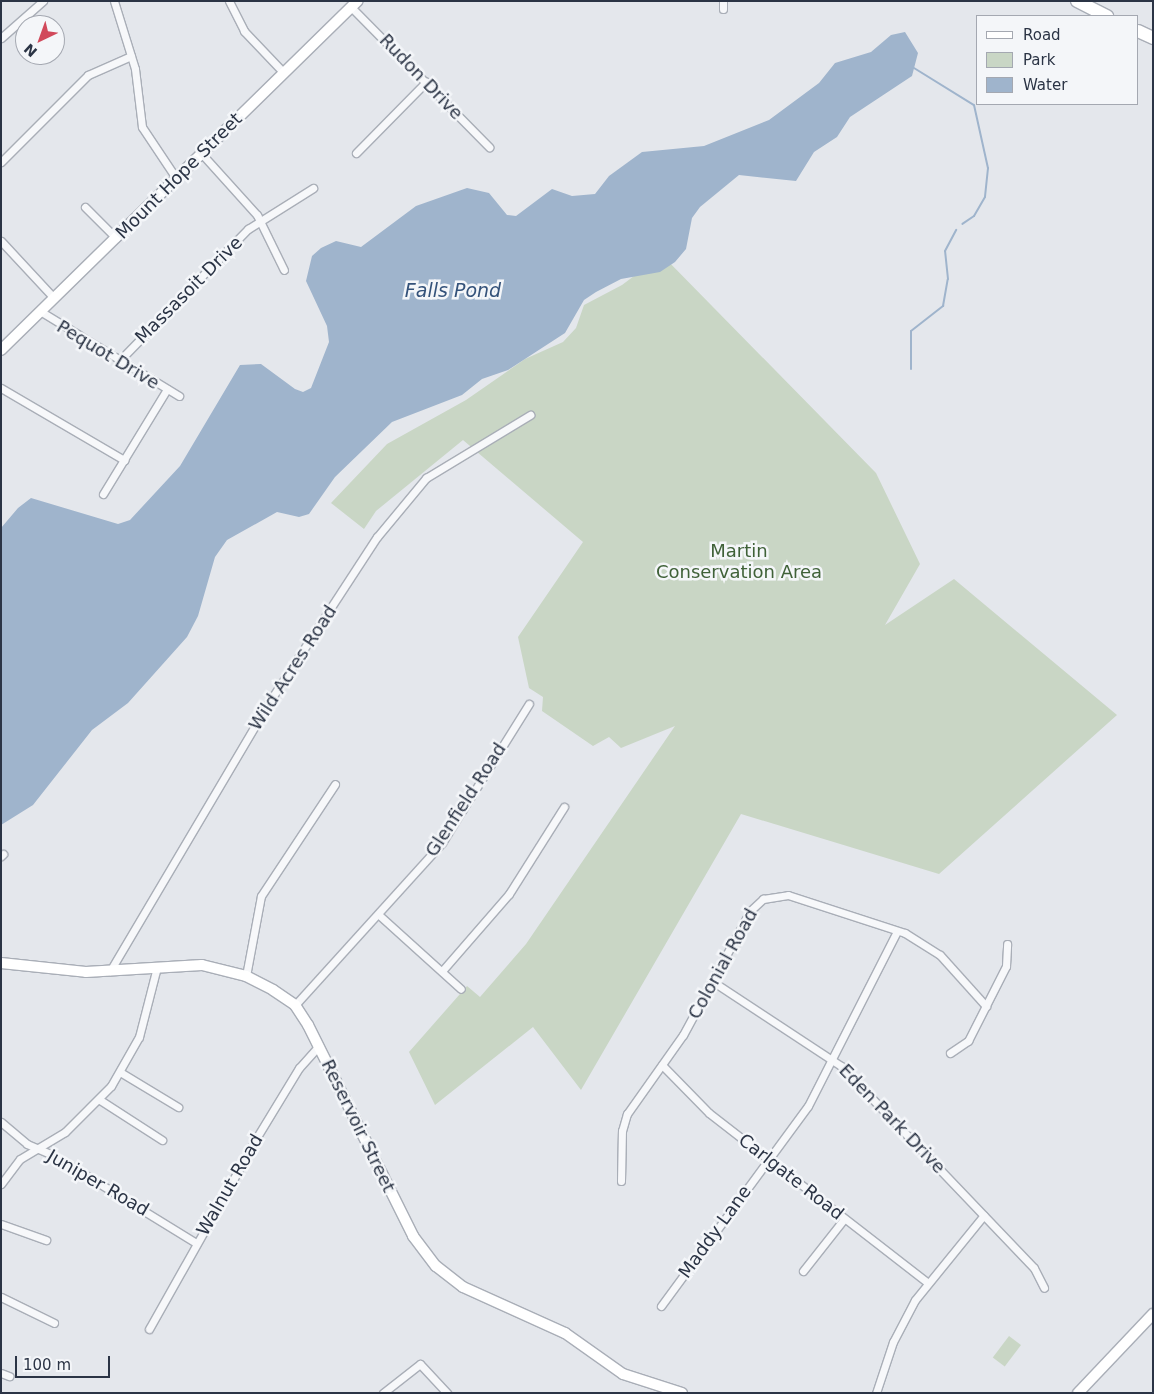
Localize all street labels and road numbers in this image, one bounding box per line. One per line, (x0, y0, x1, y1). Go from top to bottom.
street label: Rudon Drive (375, 30, 467, 124)
street label: Mount Hope Street (111, 108, 247, 244)
street label: Massasoit Drive (131, 232, 247, 348)
street label: Pequot Drive (53, 316, 163, 394)
street label: Wild Acres Road (245, 601, 341, 735)
street label: Glenfield Road (421, 739, 511, 861)
street label: Colonial Road (684, 905, 762, 1023)
street label: Reservoir Street (316, 1056, 400, 1196)
street label: Eden Park Drive (834, 1060, 950, 1178)
street label: Carlgate Road (734, 1129, 848, 1225)
street label: Walnut Road (192, 1130, 268, 1240)
street label: Juniper Road (43, 1145, 153, 1221)
street label: Maddy Lane (674, 1181, 756, 1283)

